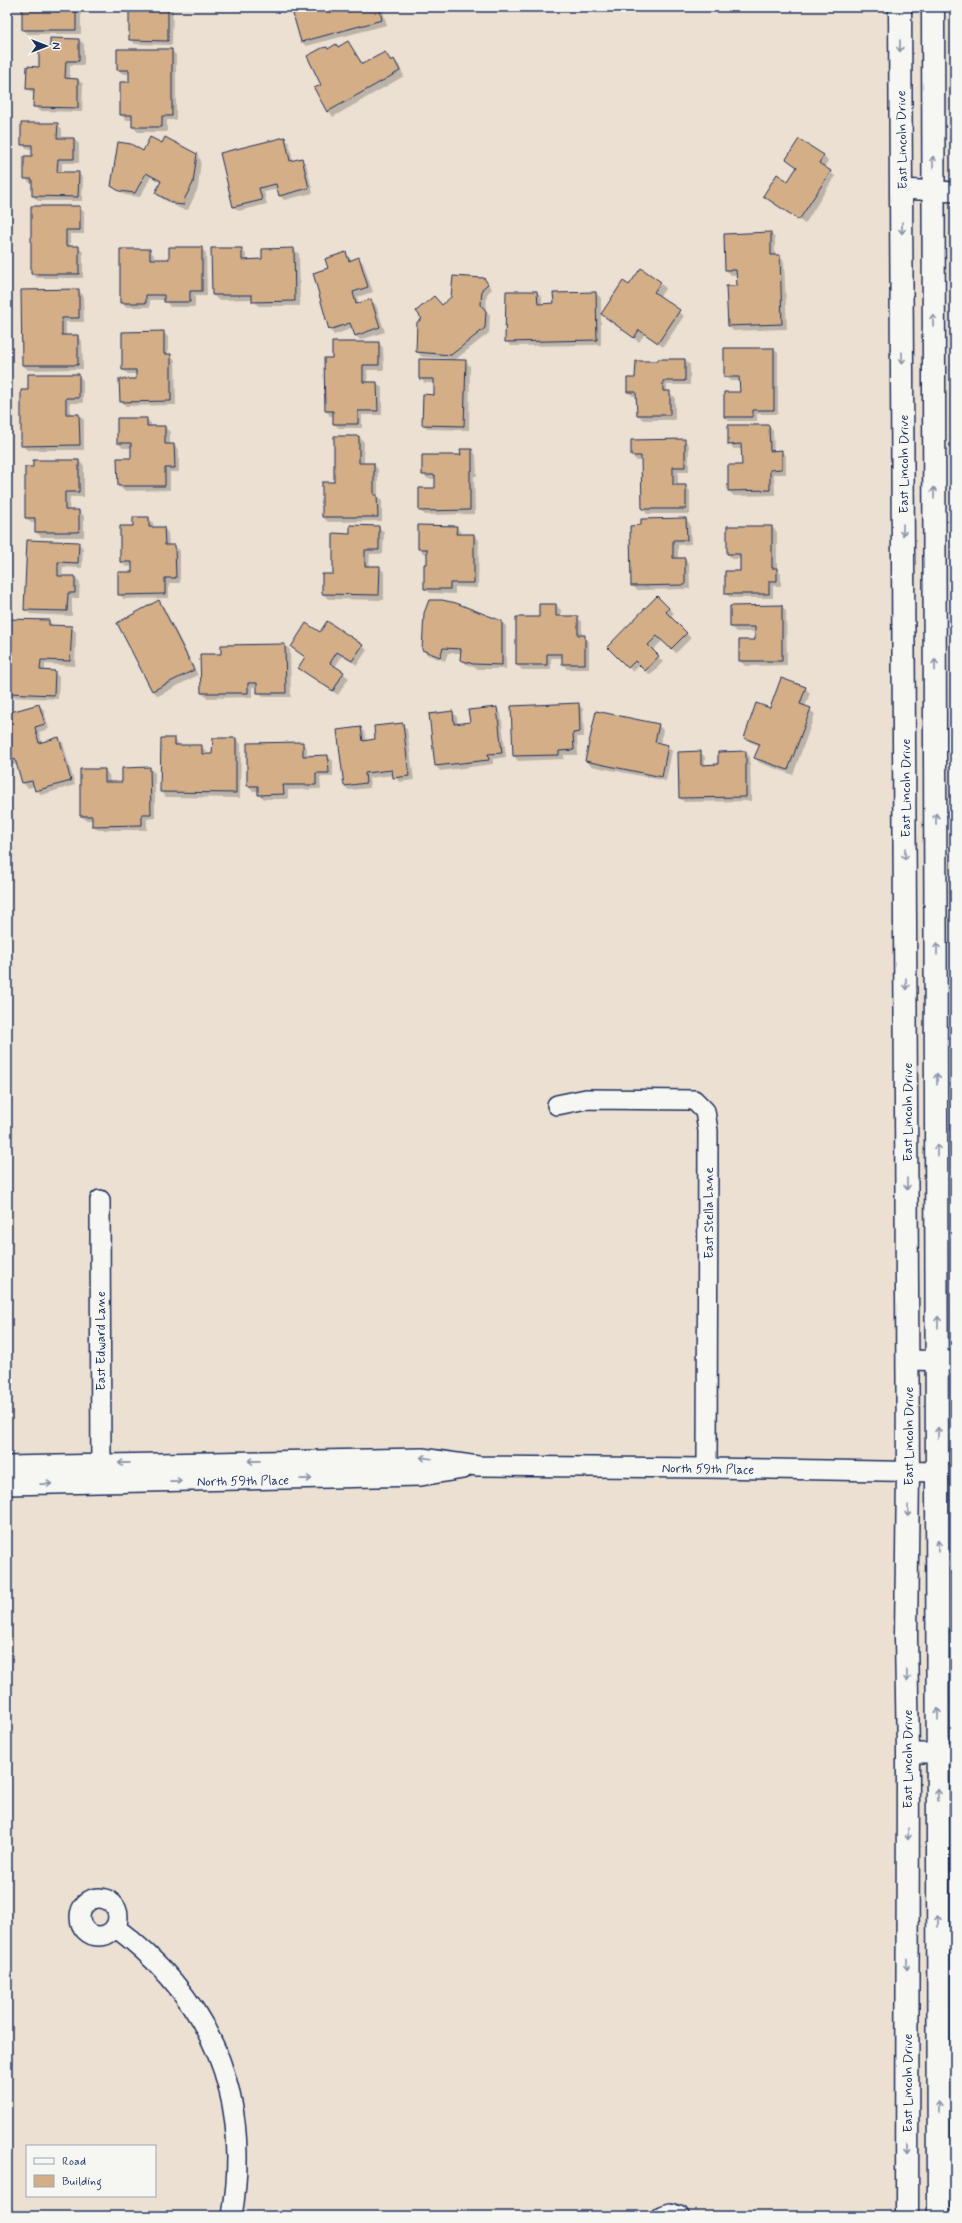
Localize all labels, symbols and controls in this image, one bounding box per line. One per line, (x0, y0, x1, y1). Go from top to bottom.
north arrow (26, 26, 66, 66)
one-way arrow (897, 39, 904, 52)
text: N (48, 42, 62, 50)
street label: East Lincoln Drive (893, 90, 912, 190)
one-way arrow (929, 156, 937, 169)
one-way arrow (898, 221, 906, 234)
one-way arrow (929, 314, 937, 327)
one-way arrow (898, 351, 906, 364)
street label: East Lincoln Drive (896, 414, 913, 513)
one-way arrow (930, 487, 938, 500)
one-way arrow (899, 523, 907, 536)
one-way arrow (931, 659, 939, 672)
street label: East Lincoln Drive (898, 738, 915, 837)
one-way arrow (932, 813, 940, 826)
one-way arrow (901, 847, 909, 860)
one-way arrow (933, 943, 940, 956)
one-way arrow (902, 977, 910, 990)
street label: East Lincoln Drive (900, 1062, 917, 1161)
one-way arrow (933, 1073, 941, 1086)
one-way arrow (933, 1144, 941, 1157)
street label: East Stella Lane (701, 1167, 718, 1259)
one-way arrow (903, 1177, 911, 1190)
street label: East Edward Lane (93, 1291, 110, 1391)
one-way arrow (934, 1316, 942, 1329)
street label: East Lincoln Drive (901, 1386, 918, 1485)
one-way arrow (934, 1427, 942, 1440)
one-way arrow (419, 1455, 432, 1462)
one-way arrow (248, 1457, 261, 1465)
one-way arrow (118, 1460, 131, 1467)
street label: North 59th Place (662, 1460, 754, 1479)
street label: North 59th Place (197, 1472, 289, 1491)
one-way arrow (299, 1475, 312, 1483)
one-way arrow (169, 1477, 182, 1485)
one-way arrow (39, 1480, 52, 1488)
one-way arrow (904, 1504, 912, 1517)
one-way arrow (934, 1540, 942, 1553)
one-way arrow (903, 1669, 911, 1682)
one-way arrow (934, 1708, 942, 1721)
street label: East Lincoln Drive (900, 1709, 917, 1808)
one-way arrow (934, 1789, 942, 1802)
one-way arrow (904, 1827, 912, 1840)
one-way arrow (934, 1915, 942, 1928)
one-way arrow (903, 1957, 911, 1970)
street label: East Lincoln Drive (900, 2033, 917, 2132)
one-way arrow (935, 2101, 943, 2114)
one-way arrow (903, 2143, 911, 2156)
legend (26, 2145, 156, 2197)
text: Road (62, 2154, 86, 2170)
text: Building (62, 2174, 102, 2191)

